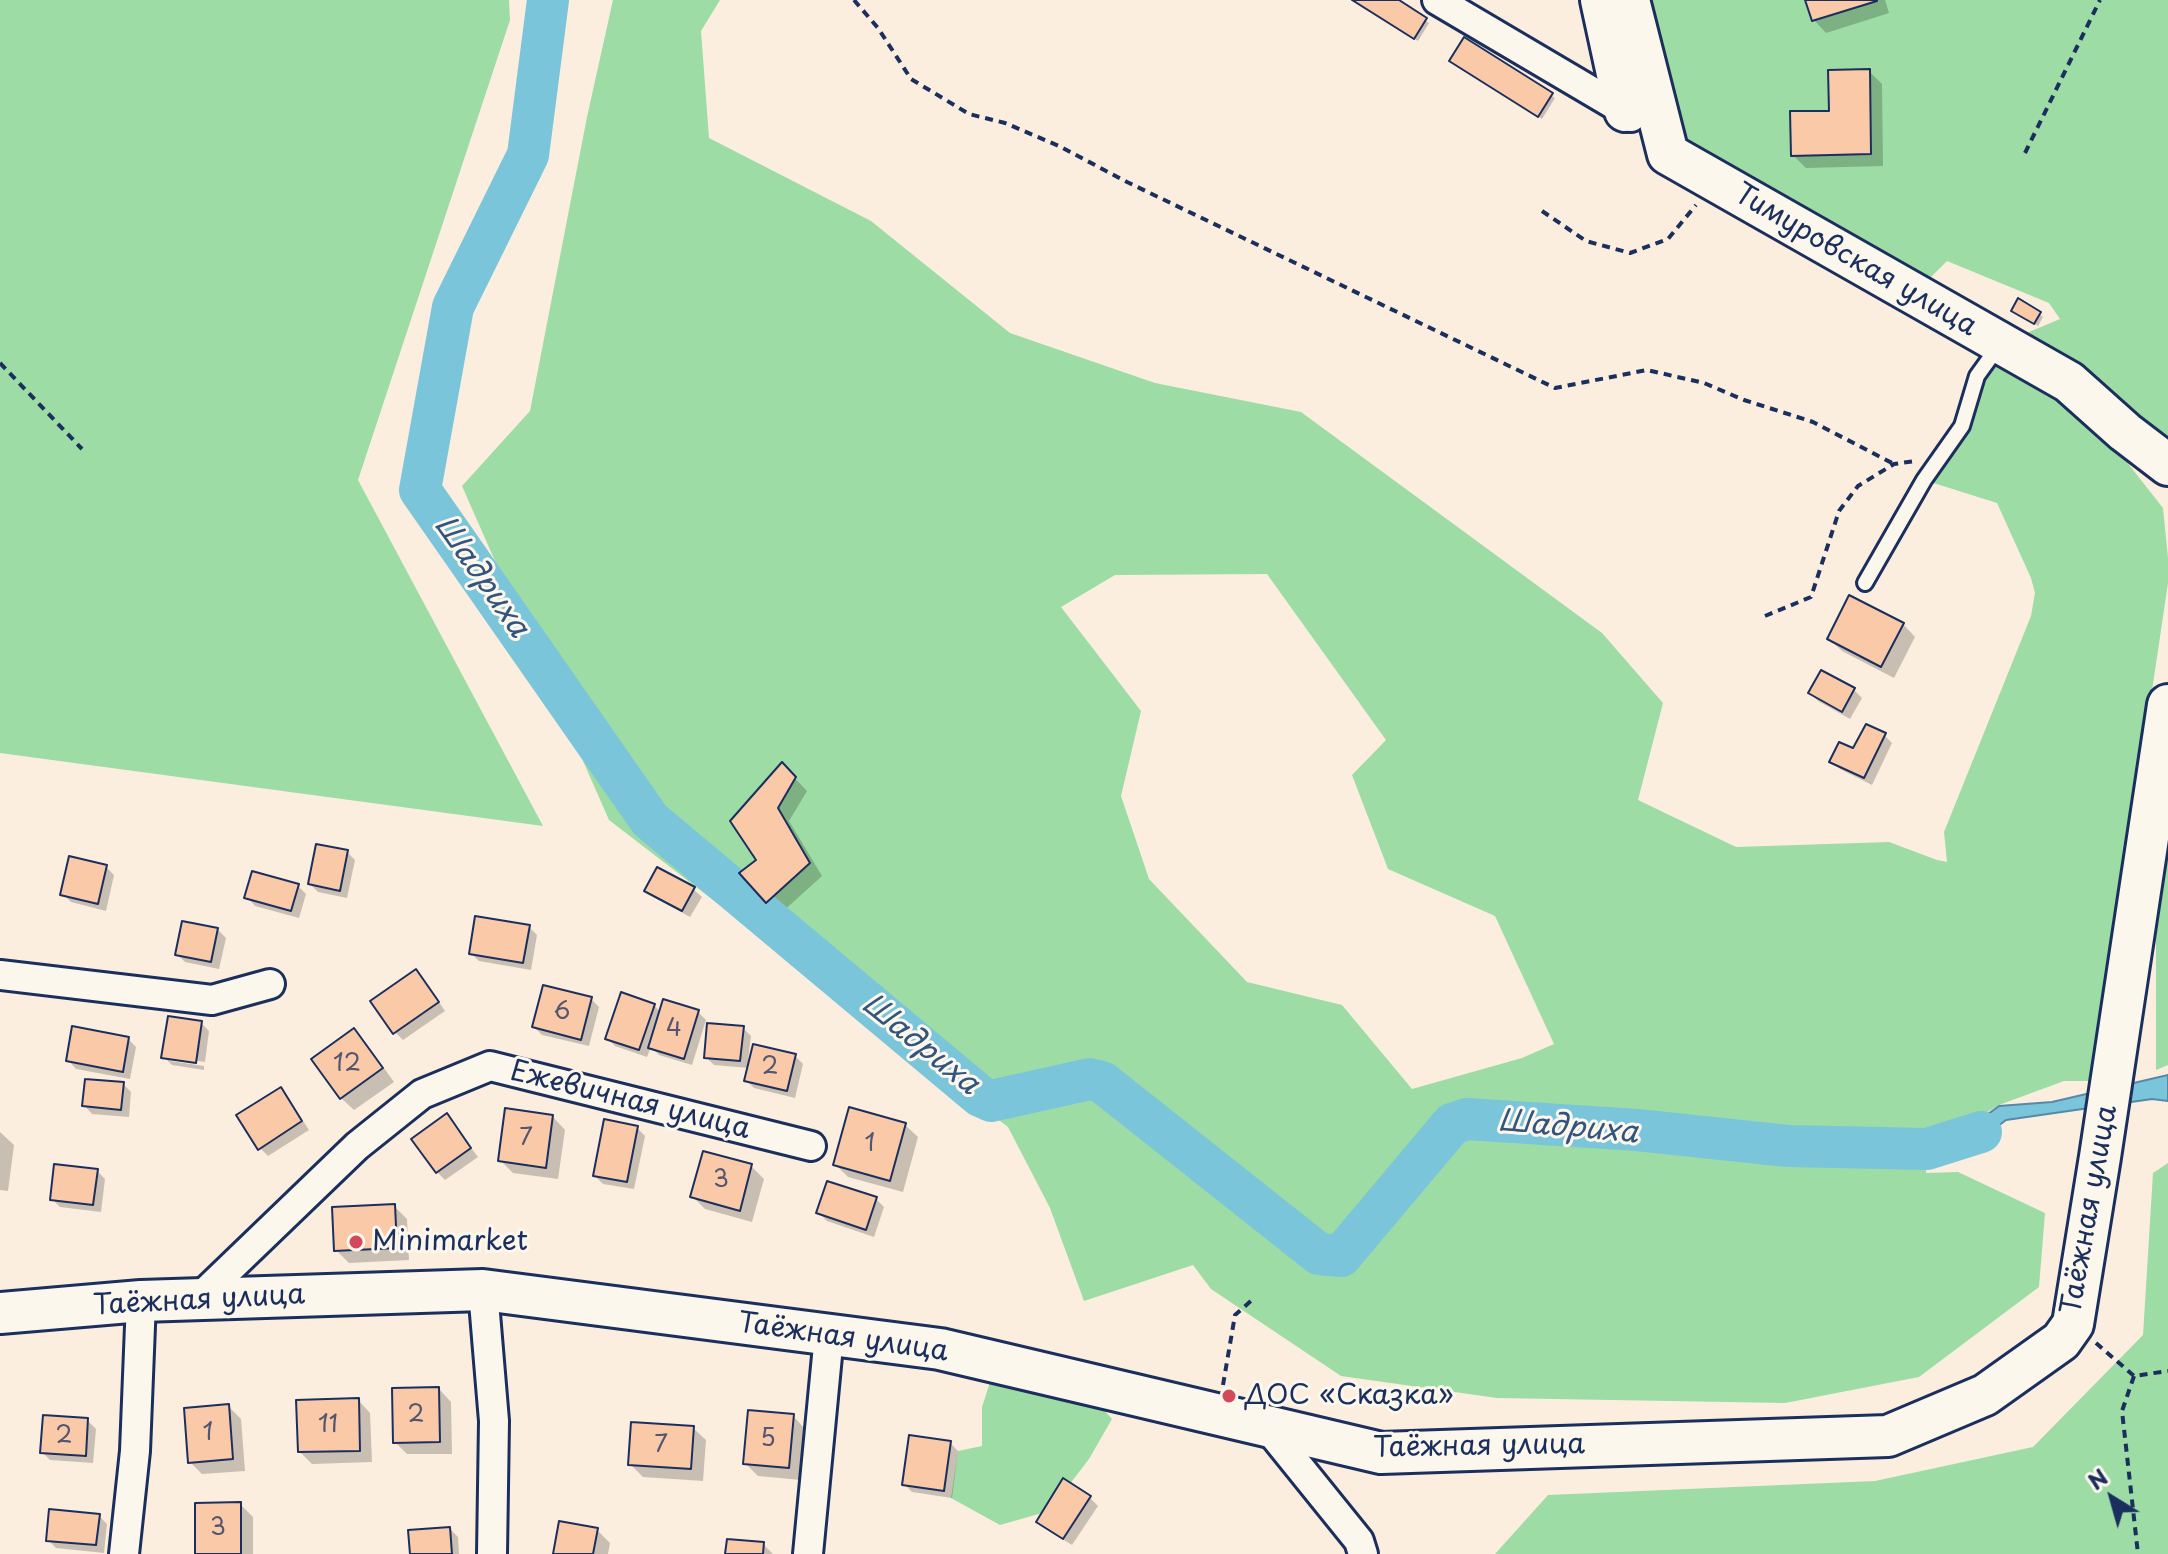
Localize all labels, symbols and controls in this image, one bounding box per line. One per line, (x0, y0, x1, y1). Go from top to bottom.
street label: Тимуровская улица (1728, 178, 1982, 344)
water label: Шадриха (426, 509, 536, 645)
water label: Шадриха (854, 987, 986, 1103)
house number: 6 (554, 998, 570, 1026)
house number: 4 (666, 1015, 682, 1043)
house number: 12 (333, 1050, 361, 1078)
house number: 2 (762, 1053, 778, 1081)
street label: Ежевичная улица (507, 1055, 753, 1147)
street label: Таёжная улица (2055, 1103, 2125, 1317)
water label: Шадриха (1497, 1104, 1639, 1152)
house number: 7 (519, 1124, 533, 1152)
house number: 1 (865, 1130, 875, 1158)
house number: 3 (713, 1166, 729, 1194)
place label: Minimarket (372, 1225, 528, 1259)
marker: Minimarket (347, 1233, 365, 1251)
street label: Таёжная улица (92, 1279, 306, 1323)
street label: Таёжная улица (736, 1307, 950, 1369)
place label: ДОС «Сказка» (1245, 1379, 1454, 1413)
marker: ДОС «Сказка» (1220, 1387, 1238, 1405)
house number: 2 (408, 1401, 424, 1429)
house number: 11 (318, 1411, 338, 1439)
house number: 1 (203, 1419, 213, 1447)
house number: 2 (56, 1422, 72, 1450)
house number: 5 (760, 1425, 776, 1453)
street label: Таёжная улица (1373, 1428, 1585, 1466)
house number: 7 (654, 1431, 668, 1459)
north arrow (2072, 1458, 2152, 1538)
text: N (2080, 1460, 2114, 1497)
house number: 3 (210, 1514, 226, 1542)

